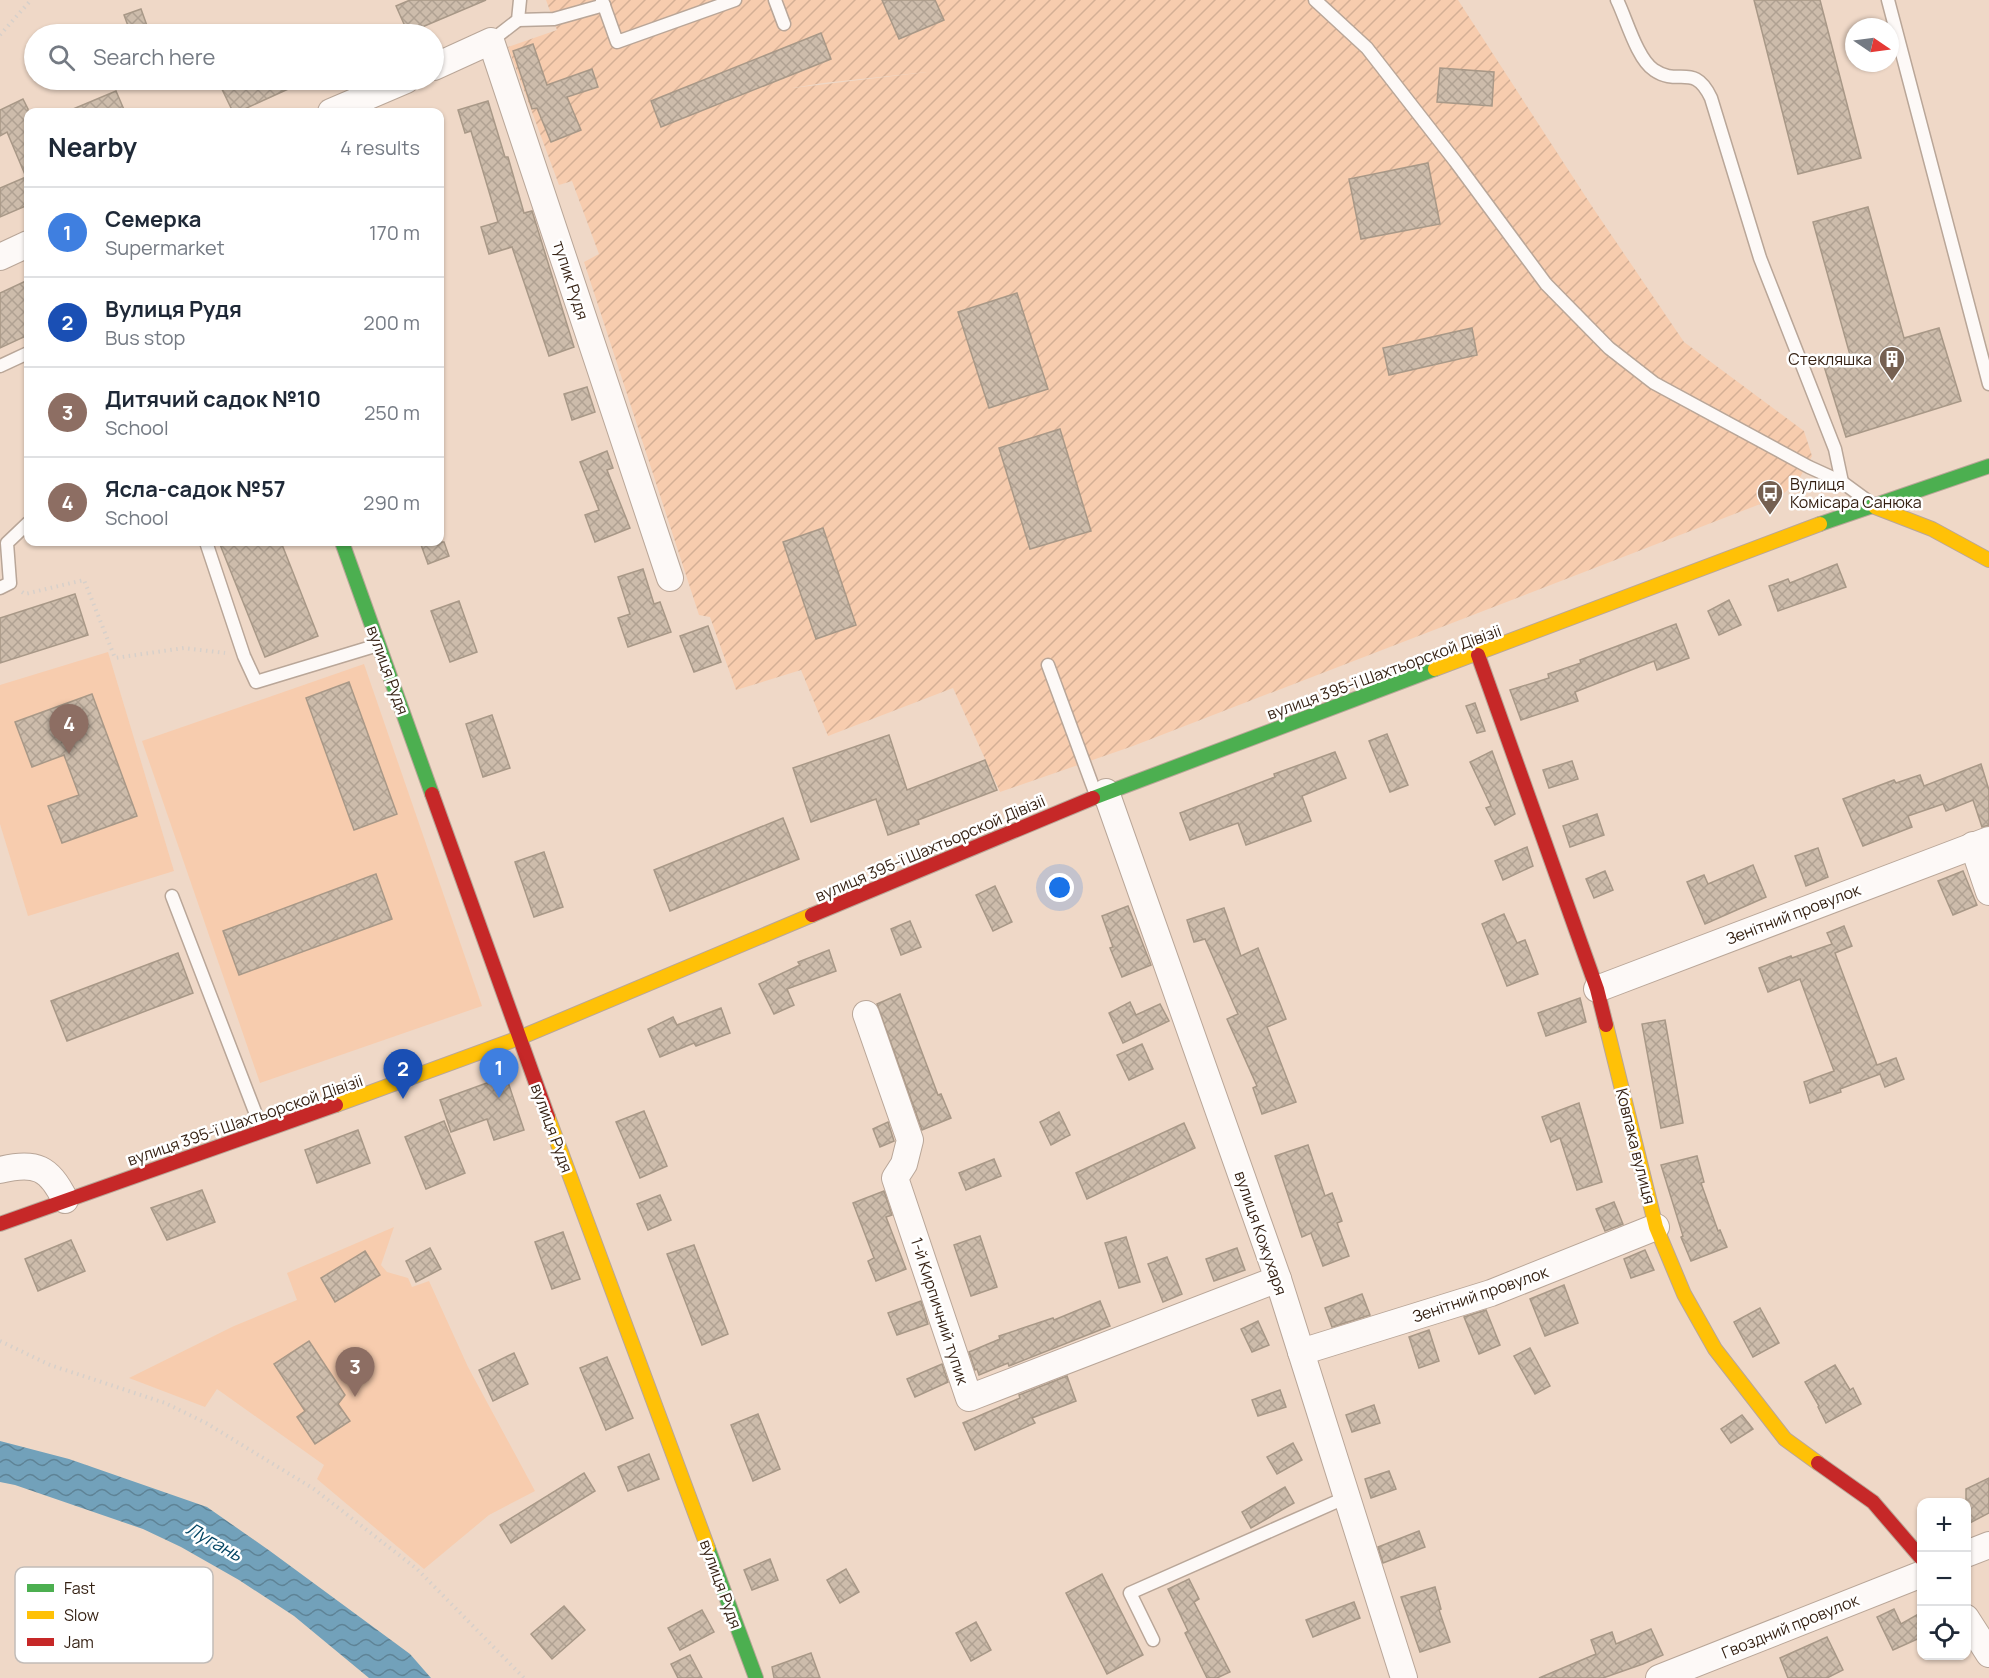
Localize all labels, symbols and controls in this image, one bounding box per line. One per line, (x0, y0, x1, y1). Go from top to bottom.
north arrow (1845, 18, 1899, 72)
search box (24, 24, 444, 90)
icon: search (45, 41, 78, 74)
text: Search here (93, 42, 215, 72)
text: Nearby (48, 129, 137, 165)
text: 4 results (340, 134, 420, 161)
text: Семерка (105, 204, 201, 234)
text: 1 (63, 219, 72, 246)
text: 170 m (369, 219, 420, 246)
text: Supermarket (105, 234, 225, 261)
street label: тупик Рудя (548, 238, 594, 322)
text: Вулиця Рудя (105, 294, 242, 324)
text: 2 (62, 309, 73, 336)
text: 200 m (363, 309, 420, 336)
text: Bus stop (105, 324, 185, 351)
building icon: Стекляшка (1877, 344, 1907, 382)
place label: Стекляшка (1788, 348, 1872, 370)
text: Дитячий садок №10 (105, 384, 321, 414)
text: 3 (62, 399, 73, 426)
text: 250 m (364, 399, 420, 426)
text: School (105, 414, 169, 441)
place label: Вулиця Комісара Санюка (1790, 473, 1922, 513)
text: Ясла-садок №57 (105, 474, 286, 504)
bus stop icon: Вулиця Комісара Санюка (1755, 478, 1785, 516)
text: 4 (61, 489, 74, 516)
text: 290 m (363, 489, 420, 516)
text: School (105, 504, 169, 531)
street label: вулиця 395-ї Шахтьорской Дівізіі (1264, 619, 1504, 725)
street label: вулиця Рудя (362, 622, 414, 718)
pin: 4 (50, 704, 88, 754)
street label: вулиця 395-ї Шахтьорской Дівізіі (812, 789, 1048, 907)
your location (1045, 873, 1074, 902)
street label: Зенітний провулок (1723, 878, 1864, 950)
pin: 1 (480, 1048, 518, 1098)
pin: 2 (384, 1050, 422, 1099)
street label: вулиця 395-ї Шахтьорской Дівізіі (124, 1069, 366, 1171)
street label: вулиця Рудя (526, 1080, 578, 1176)
street label: Ковпака вулиця (1611, 1086, 1661, 1206)
street label: вулиця Кожухаря (1229, 1168, 1293, 1298)
street label: 1-й Кирпичний тупик (906, 1235, 975, 1388)
street label: Зенітний провулок (1409, 1260, 1552, 1328)
pin: 3 (336, 1348, 374, 1397)
map controls (1917, 1498, 1971, 1660)
button: + (1917, 1498, 1971, 1552)
water label: Лугань (182, 1516, 247, 1566)
street label: вулиця Рудя (695, 1536, 747, 1632)
button: − (1917, 1552, 1971, 1606)
legend (15, 1567, 213, 1663)
text: Fast (64, 1577, 95, 1599)
street label: Гвоздний провулок (1718, 1588, 1863, 1664)
text: Slow (64, 1604, 99, 1626)
button: locate (1917, 1606, 1971, 1660)
text: Jam (64, 1631, 94, 1653)

